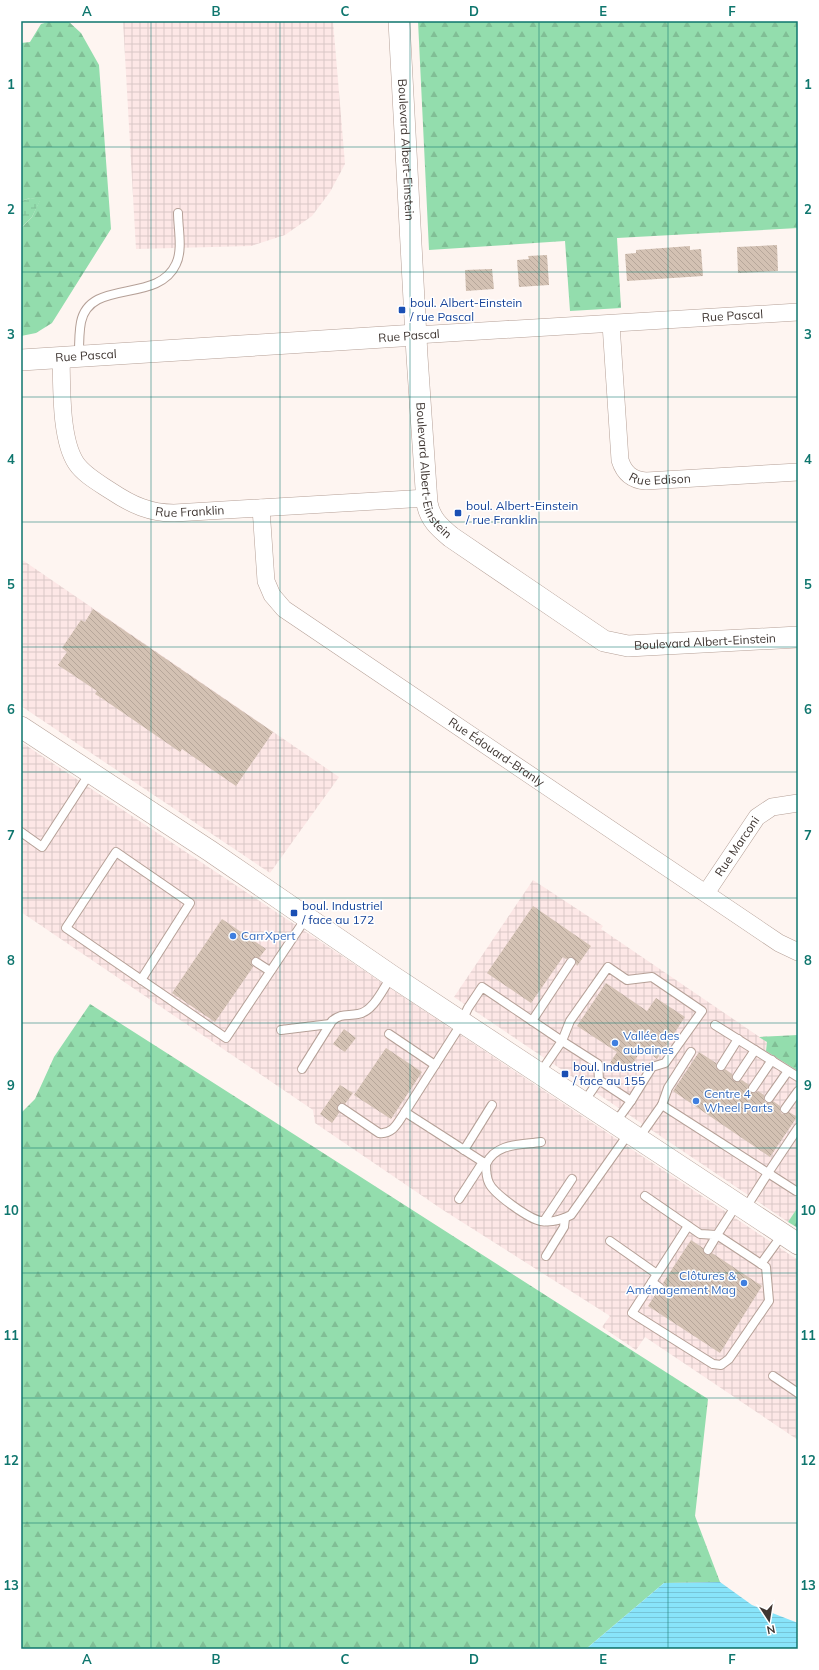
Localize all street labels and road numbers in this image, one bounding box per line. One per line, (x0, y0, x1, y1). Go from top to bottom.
street label: Boulevard Albert-Einstein (395, 78, 418, 221)
street label: Rue Pascal (701, 306, 764, 325)
street label: Rue Pascal (378, 326, 440, 345)
street label: Rue Pascal (55, 346, 117, 365)
street label: Boulevard Albert-Einstein (413, 402, 455, 541)
street label: Rue Edison (627, 469, 691, 488)
street label: Rue Franklin (154, 502, 225, 520)
street label: Boulevard Albert-Einstein (634, 630, 776, 653)
street label: Rue Édouard-Branly (446, 714, 548, 790)
street label: Rue Marconi (711, 813, 762, 879)

